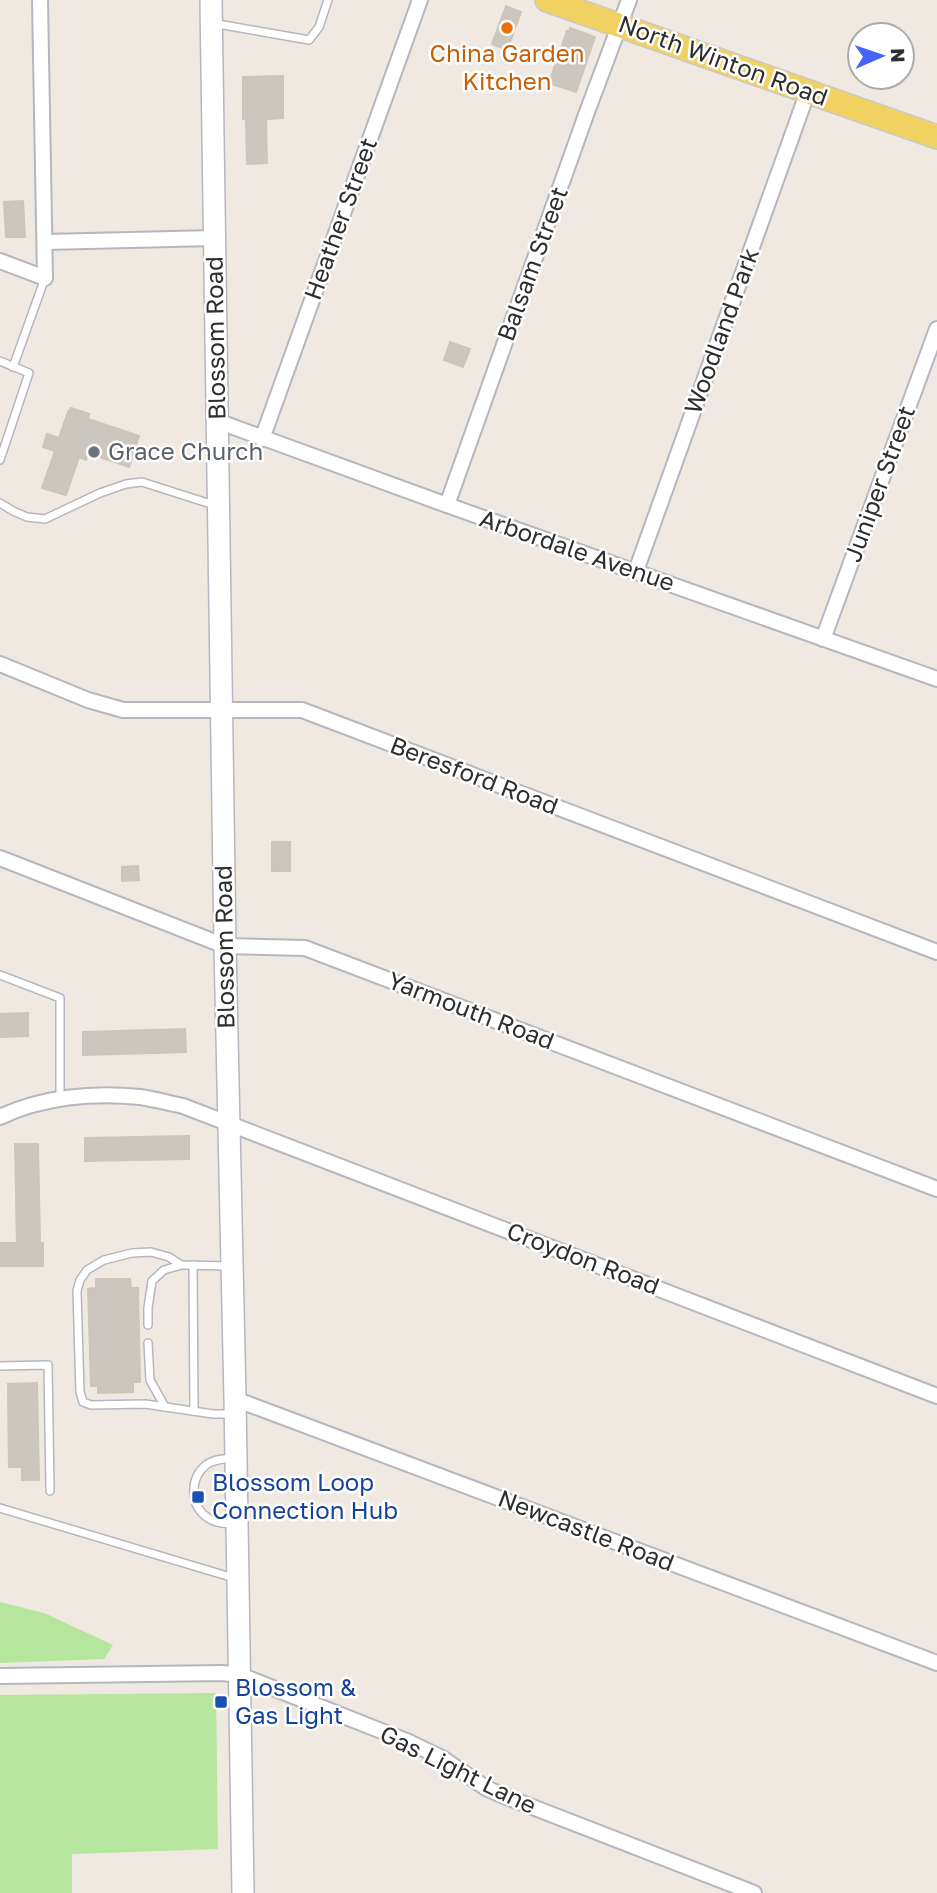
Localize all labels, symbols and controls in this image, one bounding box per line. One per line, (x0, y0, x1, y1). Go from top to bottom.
street label: North Winton Road (615, 8, 832, 111)
marker: China Garden Kitchen (499, 20, 515, 36)
north arrow (846, 21, 916, 91)
place label: China Garden Kitchen (430, 38, 584, 95)
text: N (887, 48, 910, 63)
street label: Heather Street (297, 134, 382, 303)
street label: Balsam Street (490, 182, 573, 345)
street label: Woodland Park (677, 244, 764, 417)
street label: Blossom Road (199, 256, 230, 420)
street label: Juniper Street (837, 401, 920, 566)
place label: Grace Church (108, 436, 263, 465)
marker: Grace Church (86, 444, 102, 460)
street label: Arbordale Avenue (476, 503, 679, 597)
street label: Beresford Road (387, 729, 563, 820)
street label: Blossom Road (208, 865, 239, 1029)
street label: Yarmouth Road (384, 965, 559, 1055)
street label: Croydon Road (503, 1215, 664, 1300)
place label: Blossom Loop Connection Hub (212, 1467, 398, 1524)
street label: Newcastle Road (494, 1483, 679, 1577)
marker: Blossom Loop Connection Hub (190, 1489, 206, 1505)
place label: Blossom & Gas Light (235, 1672, 356, 1729)
marker: Blossom & Gas Light (213, 1694, 229, 1710)
street label: Gas Light Lane (376, 1718, 542, 1819)

